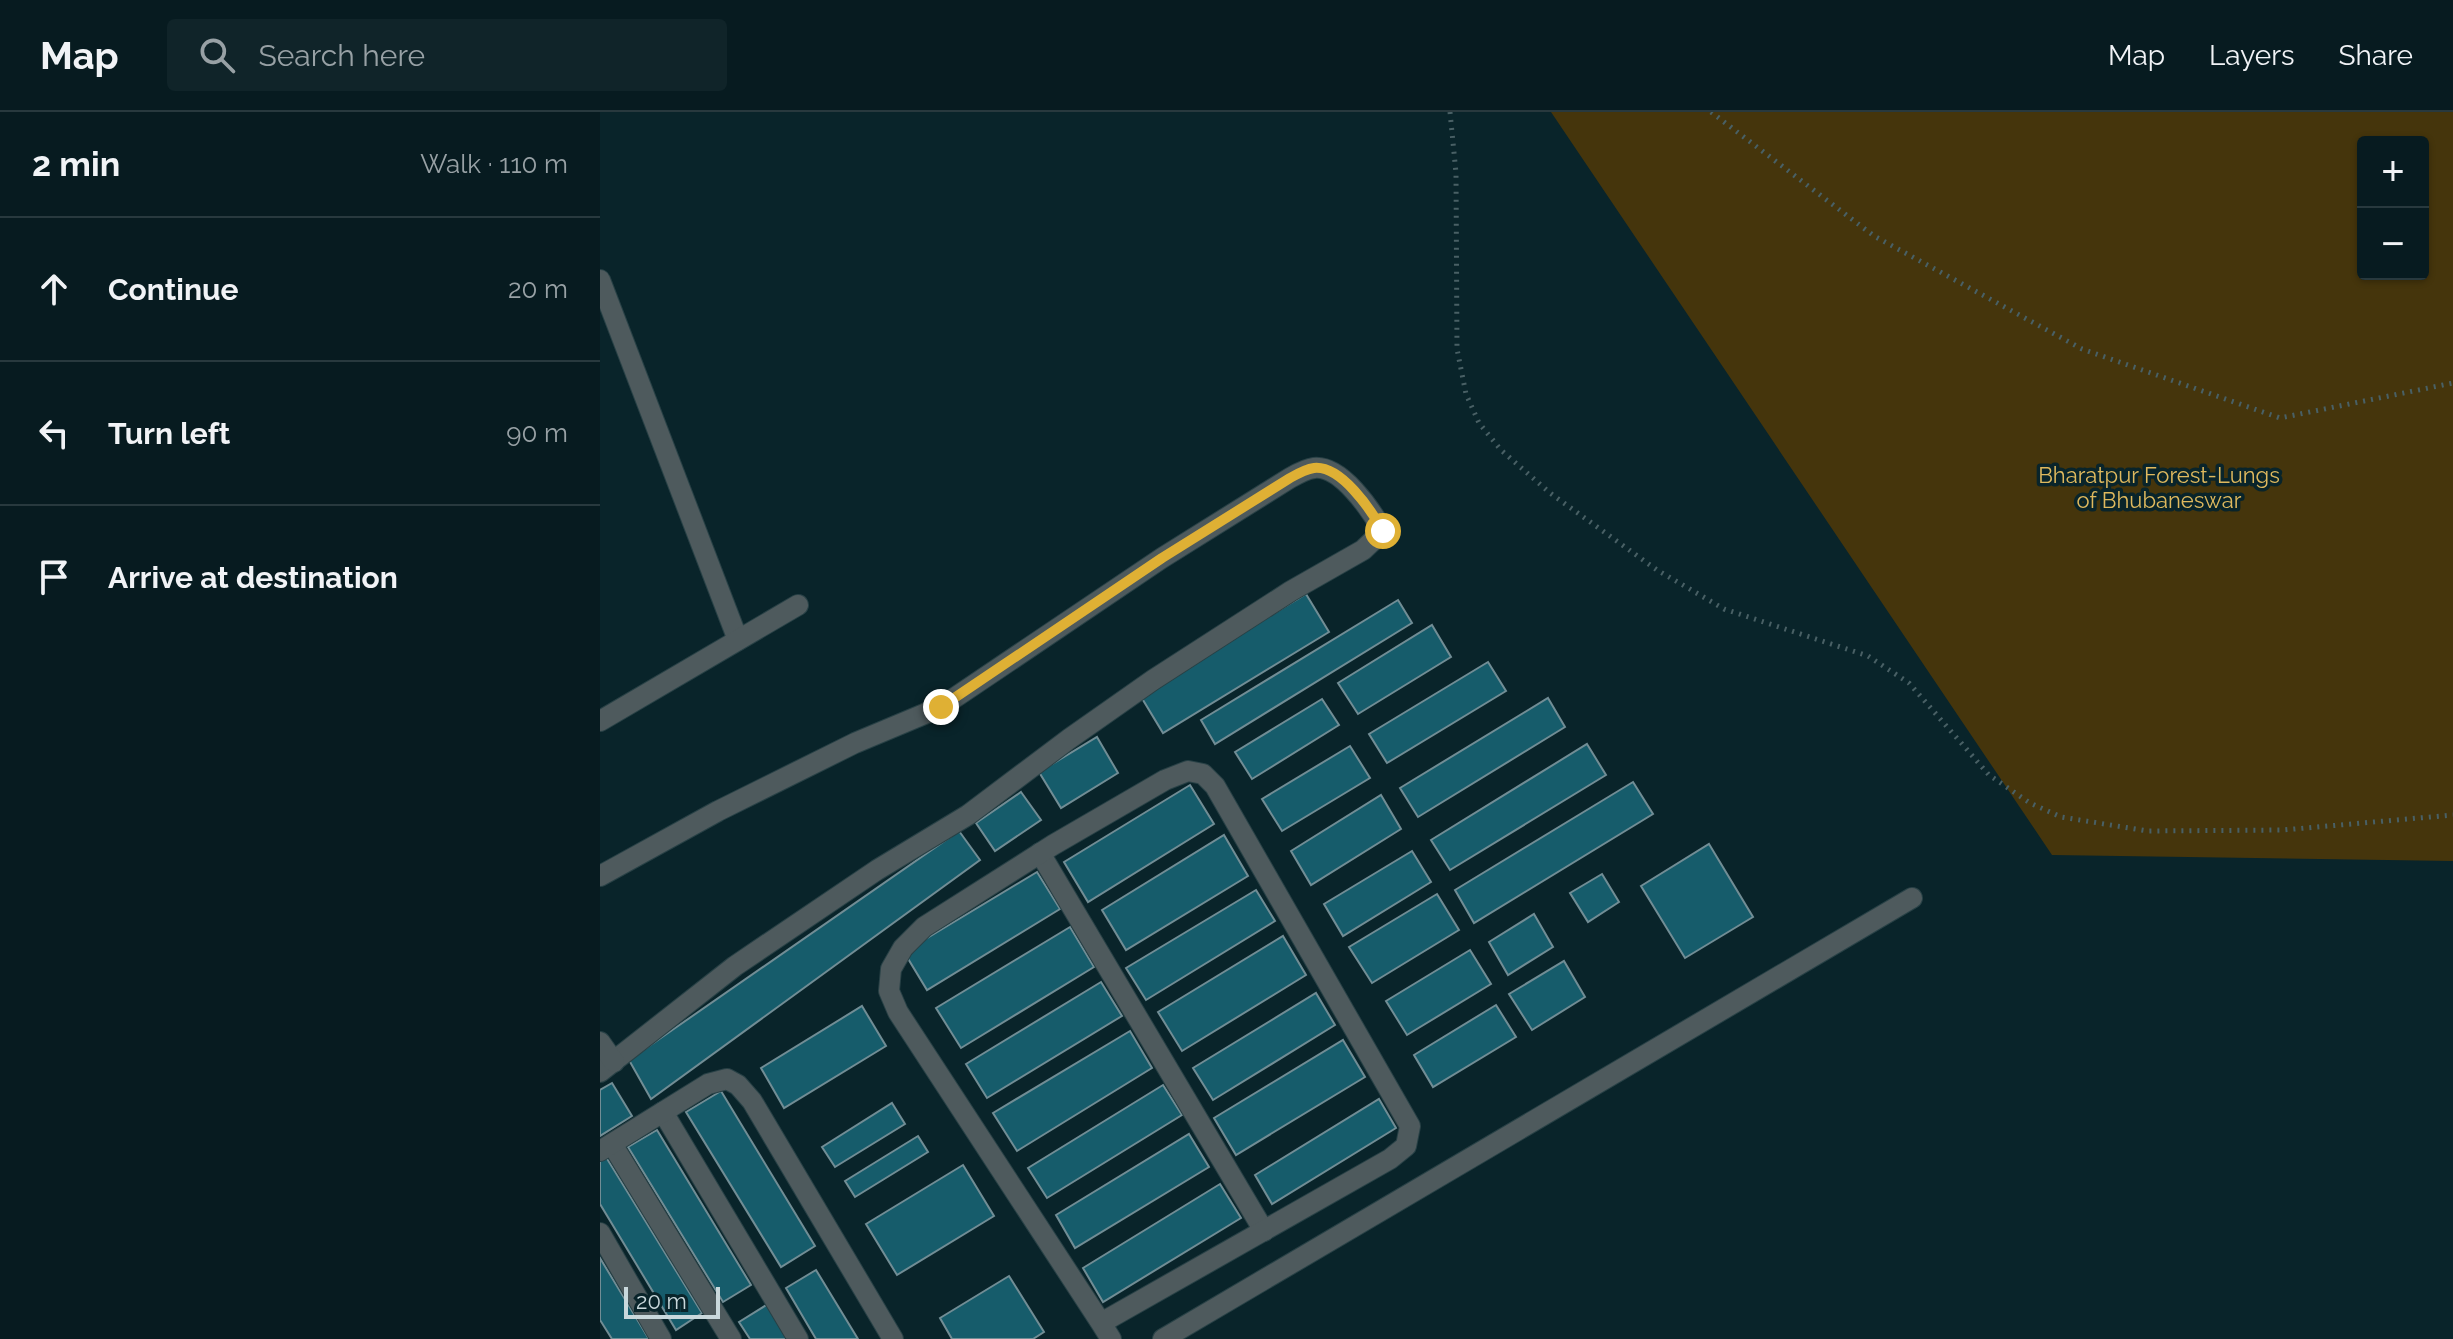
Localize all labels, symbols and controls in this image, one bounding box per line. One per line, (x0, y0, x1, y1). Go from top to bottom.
search box (167, 19, 727, 91)
text: Map (40, 33, 119, 78)
icon: search (195, 33, 239, 77)
text: Search here (259, 38, 425, 73)
text: Map (2108, 39, 2165, 72)
text: Layers (2209, 39, 2295, 72)
text: Share (2339, 39, 2413, 72)
map controls (2357, 136, 2429, 280)
button: + (2357, 136, 2429, 208)
text: 2 min (32, 144, 120, 184)
text: Walk · 110 m (420, 149, 568, 179)
button: − (2357, 208, 2429, 280)
icon: ahead (32, 267, 76, 311)
text: Continue (108, 272, 239, 307)
text: 20 m (508, 274, 568, 304)
icon: left (32, 411, 76, 455)
text: Turn left (108, 416, 230, 451)
text: 90 m (506, 418, 568, 448)
park label: Bharatpur Forest-Lungs of Bhubaneswar (2038, 462, 2280, 513)
route start (1365, 513, 1401, 549)
icon: arrive (32, 555, 76, 599)
text: Arrive at destination (108, 560, 398, 595)
route end (923, 689, 959, 725)
scale bar (624, 1283, 720, 1319)
text: 20 m (636, 1288, 687, 1314)

